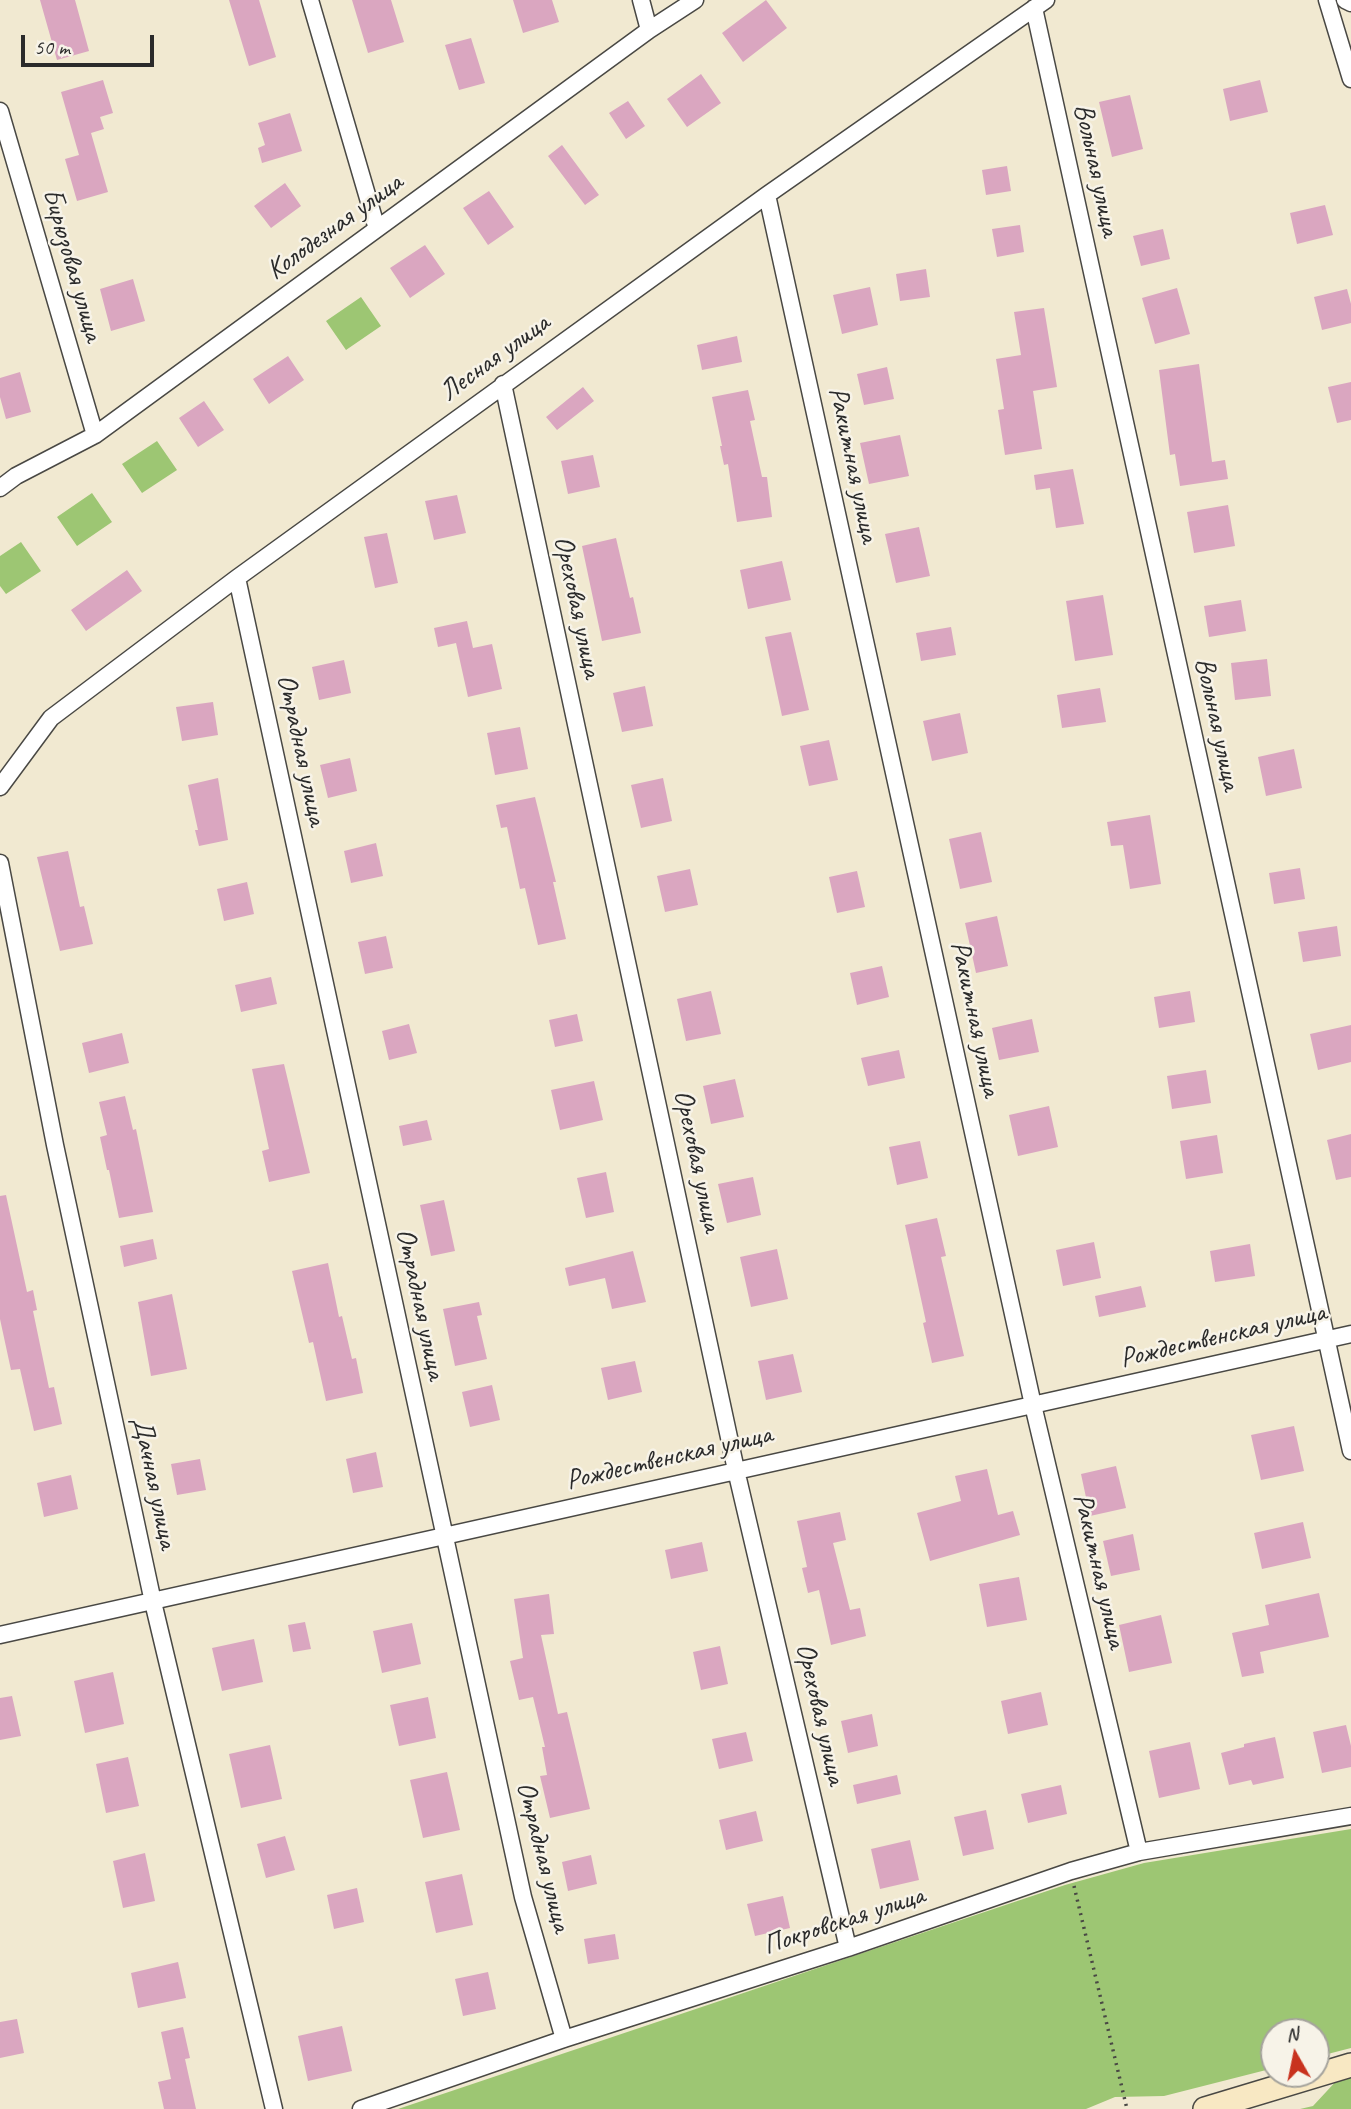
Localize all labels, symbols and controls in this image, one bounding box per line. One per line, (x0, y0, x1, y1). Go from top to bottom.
scale bar (24, 21, 158, 65)
text: 50 m (34, 34, 70, 60)
street label: Вольная улица (1066, 101, 1126, 239)
street label: Колодезная улица (260, 166, 410, 288)
street label: Бирюзовая улица (34, 184, 110, 346)
street label: Лесная улица (433, 307, 557, 409)
street label: Ракитная улица (820, 384, 886, 546)
street label: Ореховая улица (546, 533, 608, 681)
street label: Вольная улица (1187, 655, 1247, 793)
street label: Отрадная улица (269, 671, 333, 829)
street label: Ракитная улица (942, 938, 1008, 1100)
street label: Ореховая улица (666, 1087, 728, 1235)
street label: Отрадная улица (388, 1225, 452, 1383)
street label: Рождественская улица (1117, 1296, 1329, 1376)
street label: Дачная улица (124, 1414, 184, 1552)
street label: Рождественская улица (563, 1418, 775, 1498)
street label: Ракитная улица (1065, 1490, 1133, 1652)
street label: Ореховая улица (787, 1640, 853, 1788)
street label: Отрадная улица (508, 1778, 578, 1936)
street label: Покровская улица (759, 1879, 929, 1963)
north arrow (1260, 2018, 1330, 2088)
text: N (1284, 2021, 1300, 2047)

